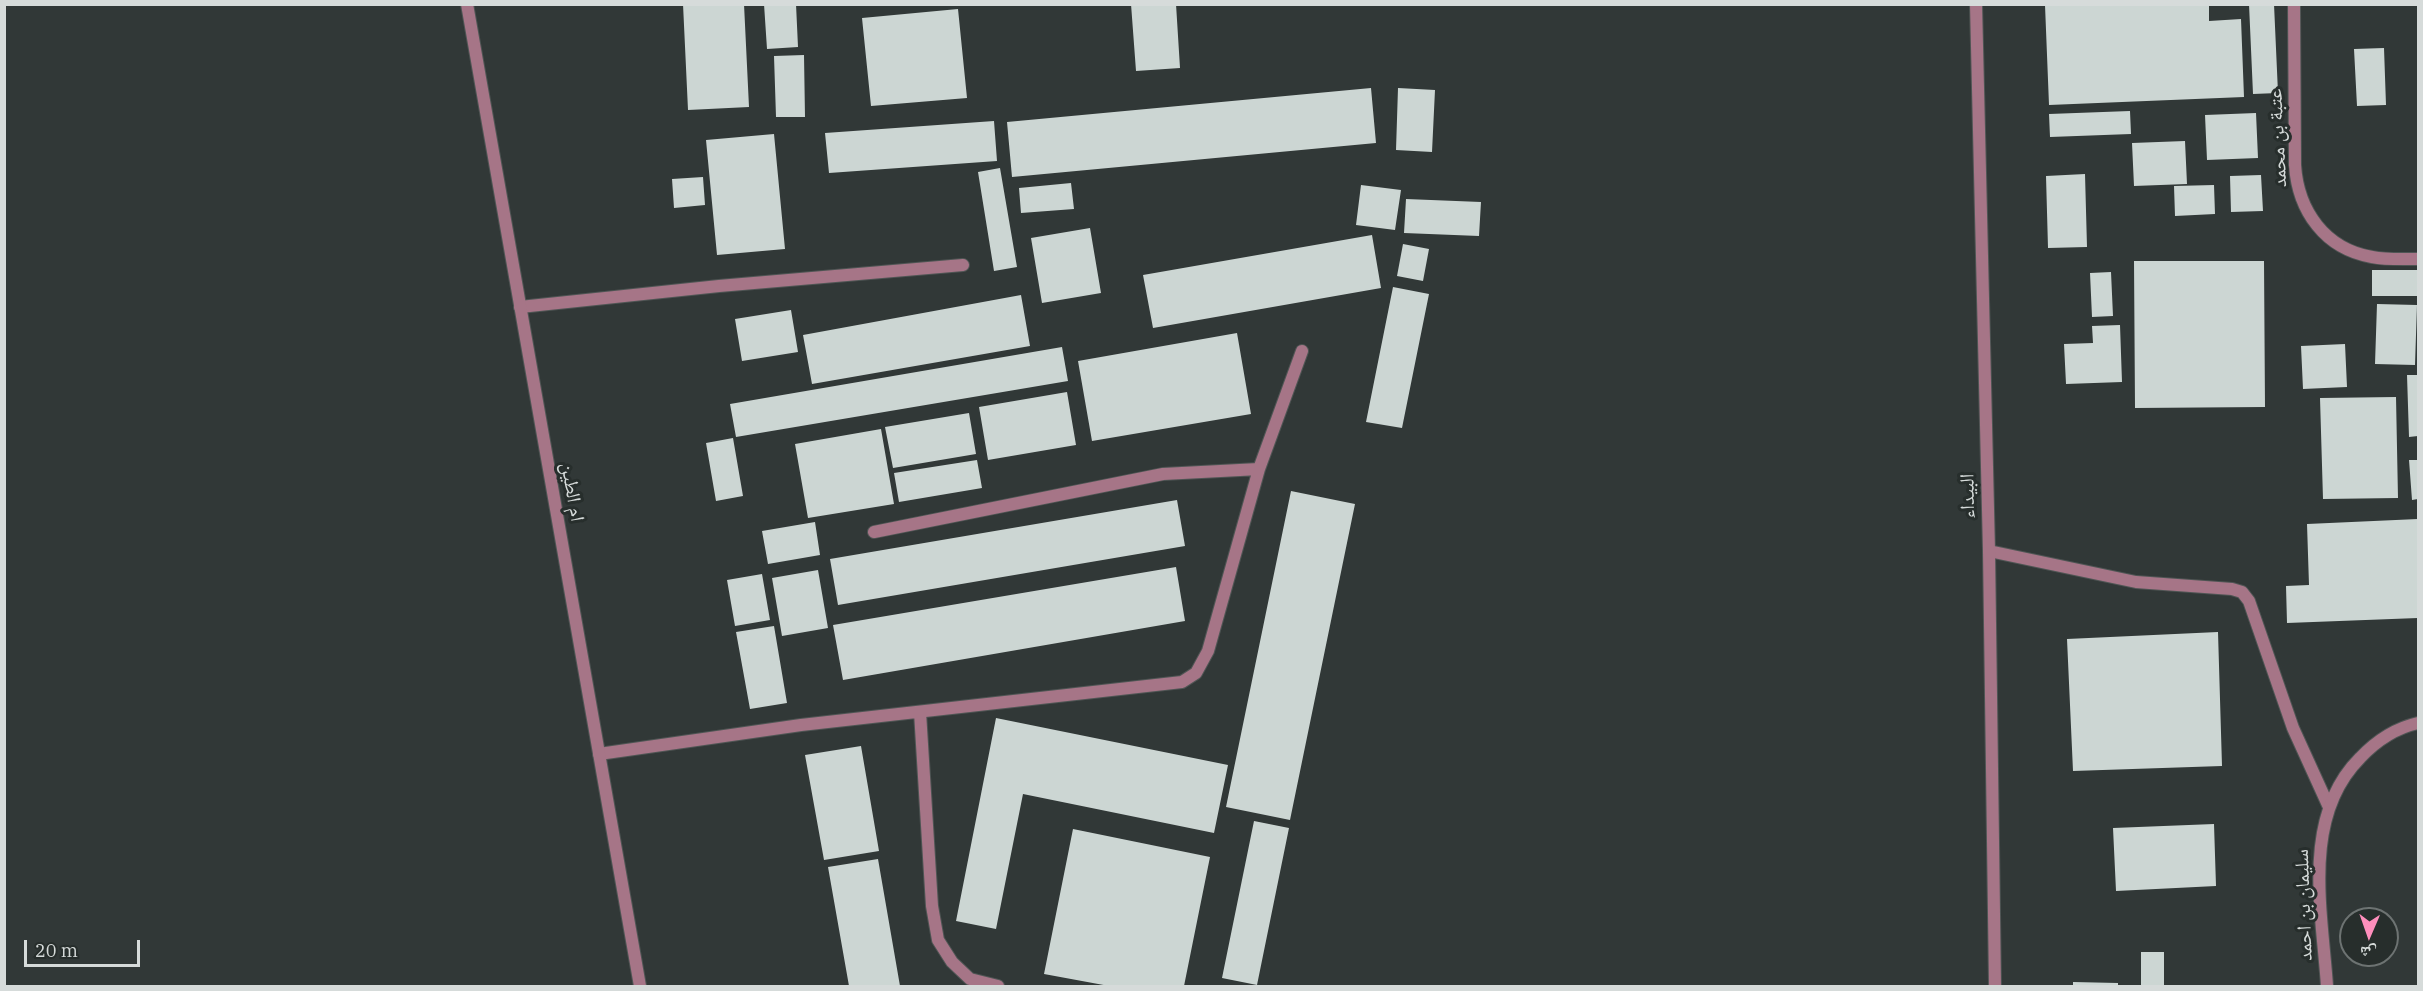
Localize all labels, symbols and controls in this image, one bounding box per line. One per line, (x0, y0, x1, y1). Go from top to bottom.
street label: عتبة بن محمد (2263, 88, 2293, 188)
street label: ام الطين (555, 461, 589, 523)
street label: البيداء (1956, 473, 1980, 519)
street label: سليمان بن احمد (2290, 849, 2318, 961)
north arrow (2339, 907, 2399, 967)
scale bar (27, 928, 142, 966)
text: 20 m (35, 939, 78, 962)
text: ش (2360, 943, 2377, 963)

